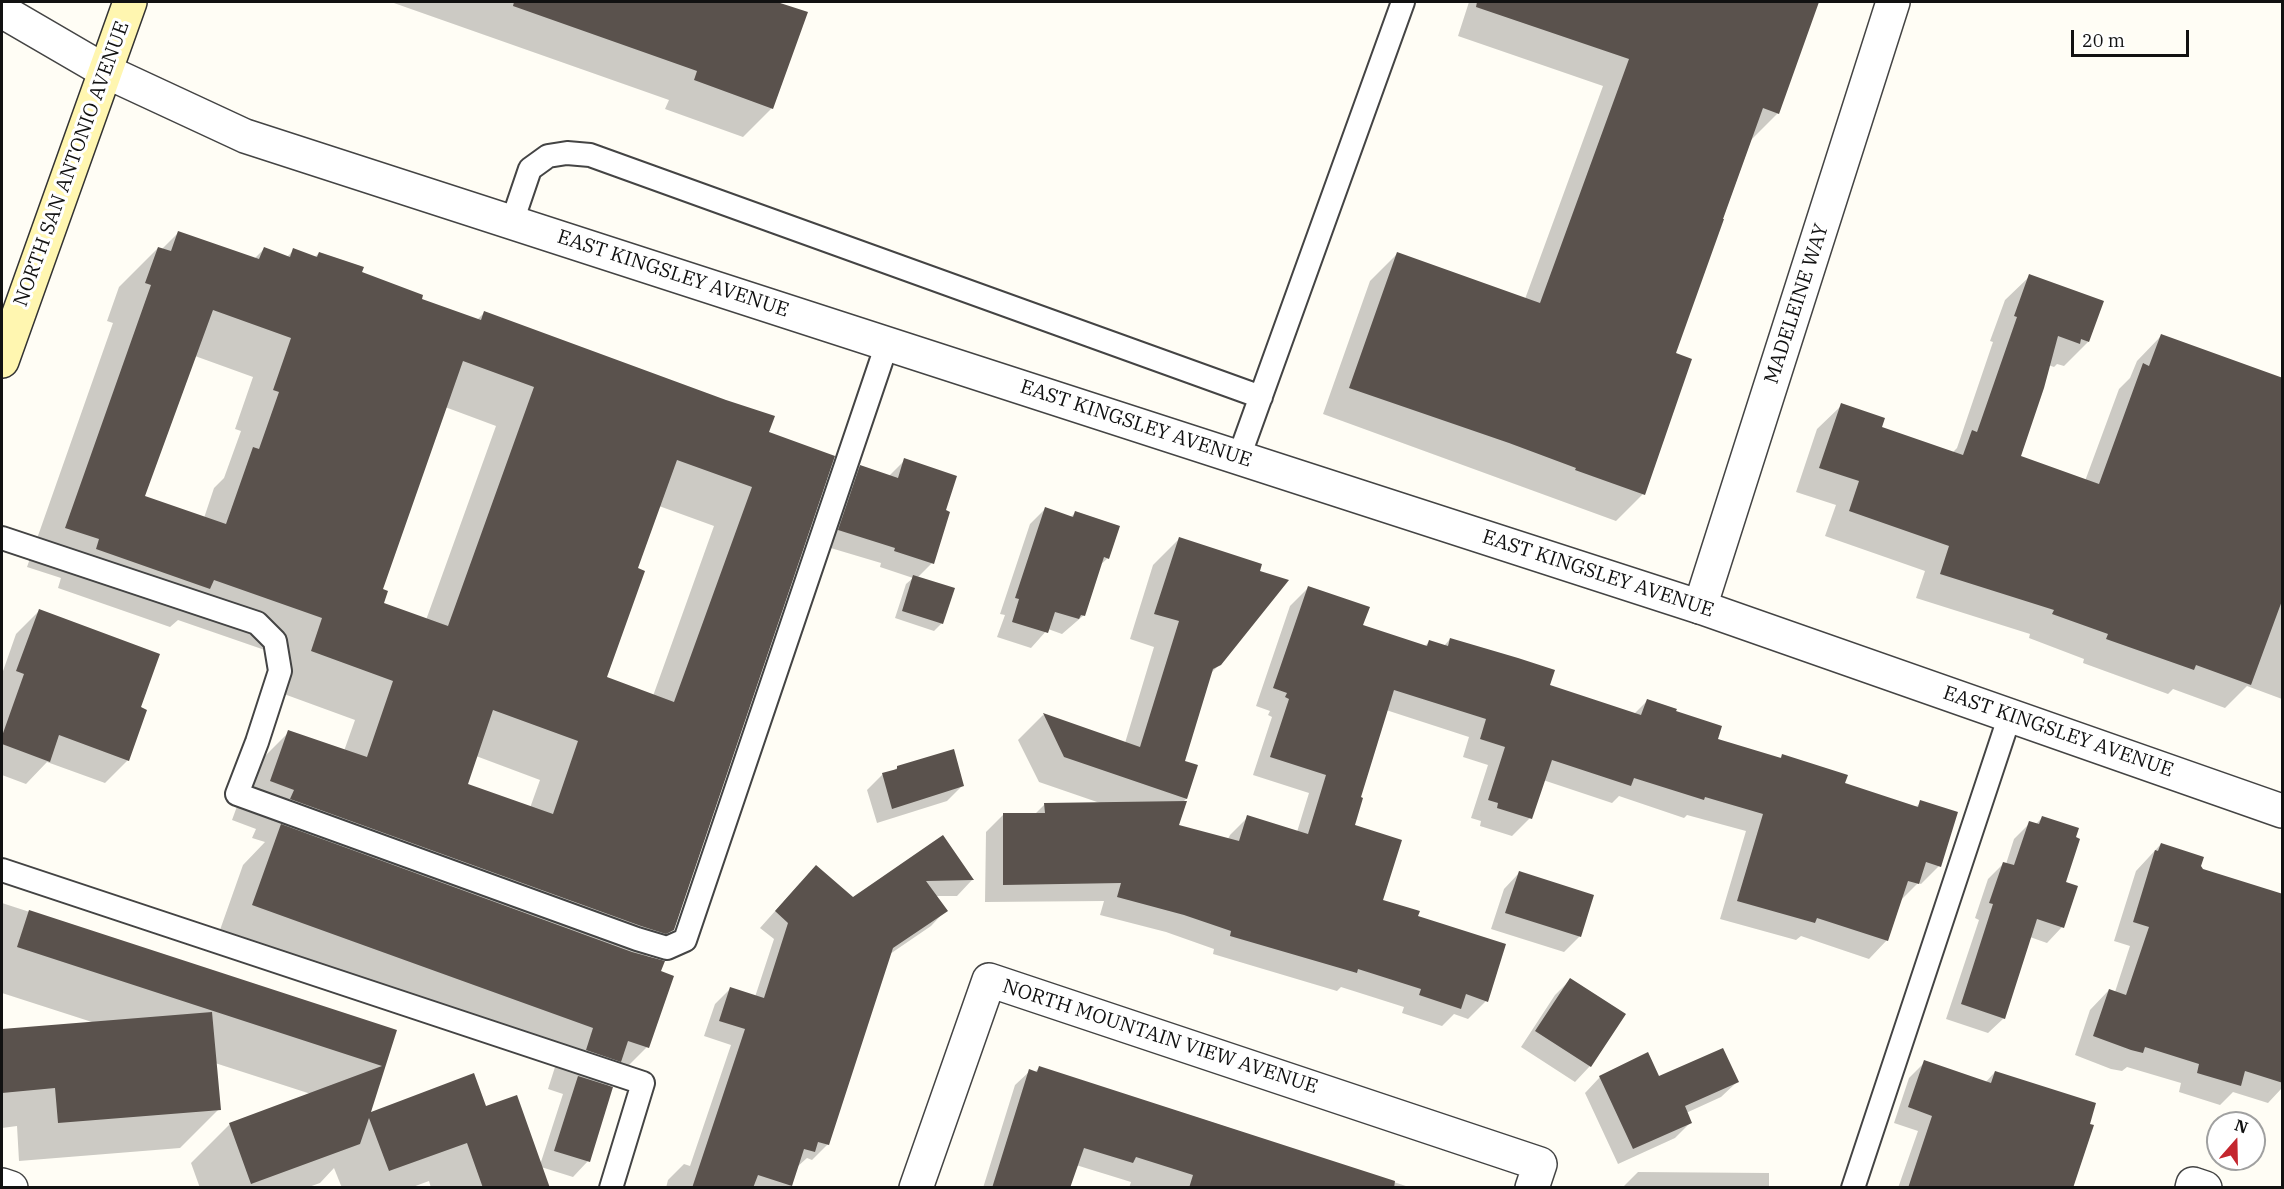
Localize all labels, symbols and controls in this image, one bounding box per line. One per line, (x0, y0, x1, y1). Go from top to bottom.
street label: NORTH SAN ANTONIO AVENUE (9, 18, 135, 310)
scale bar (2074, 18, 2192, 56)
text: 20 m (2082, 29, 2125, 52)
street label: MADELEINE WAY (1760, 221, 1834, 387)
street label: EAST KINGSLEY AVENUE (554, 225, 792, 323)
street label: EAST KINGSLEY AVENUE (1017, 375, 1255, 473)
street label: EAST KINGSLEY AVENUE (1479, 525, 1717, 623)
street label: EAST KINGSLEY AVENUE (1940, 681, 2176, 783)
street label: NORTH MOUNTAIN VIEW AVENUE (999, 975, 1321, 1099)
north arrow (2206, 1111, 2266, 1171)
text: N (2232, 1114, 2251, 1138)

